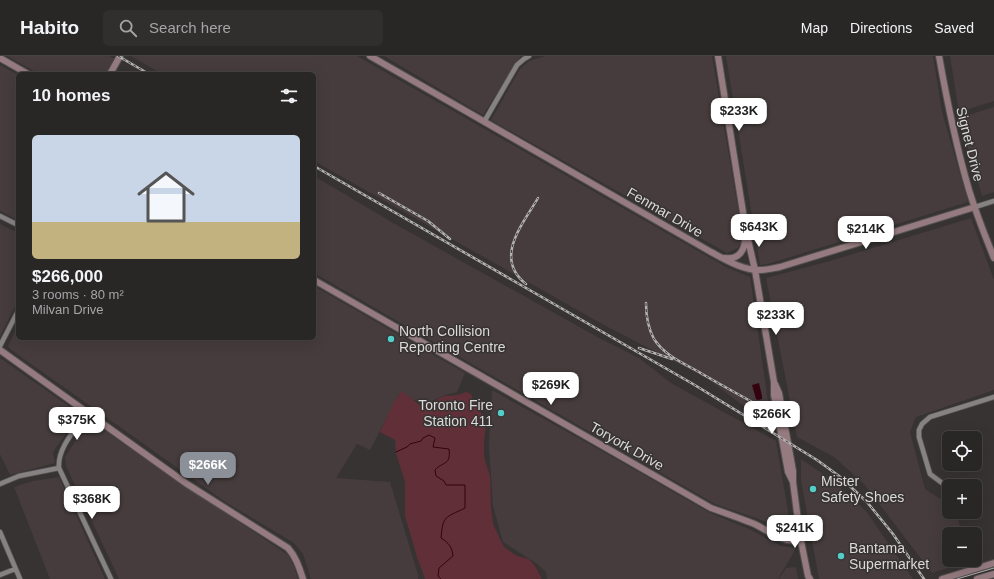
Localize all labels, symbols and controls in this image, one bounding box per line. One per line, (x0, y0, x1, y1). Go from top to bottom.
search box (103, 10, 383, 46)
text: Habito (20, 17, 79, 38)
icon: search (117, 17, 139, 39)
text: Search here (149, 19, 231, 36)
text: Map (801, 20, 828, 36)
text: Directions (850, 20, 912, 36)
text: Saved (934, 20, 974, 36)
icon: filters (278, 85, 300, 107)
text: 10 homes (32, 86, 110, 105)
pin: $233K (711, 98, 767, 132)
text: $233K (720, 103, 758, 118)
street label: Signet Drive (953, 105, 987, 183)
icon: home (130, 161, 202, 233)
street label: Fenmar Drive (624, 184, 706, 240)
pin: $643K (731, 214, 787, 248)
pin: $214K (838, 216, 894, 250)
text: $643K (740, 219, 778, 234)
text: $214K (847, 221, 885, 236)
text: $266,000 (32, 267, 103, 286)
text: 3 rooms · 80 m² (32, 287, 124, 302)
text: Milvan Drive (32, 302, 104, 317)
pin: $233K (748, 302, 804, 336)
text: $233K (757, 307, 795, 322)
place label: North Collision Reporting Centre (399, 323, 506, 355)
marker: North Collision Reporting Centre (386, 334, 396, 344)
pin: $269K (523, 372, 579, 406)
text: $269K (532, 377, 570, 392)
place label: Toronto Fire Station 411 (418, 397, 493, 429)
pin: $266K (744, 401, 800, 435)
text: $266K (753, 406, 791, 421)
pin: $375K (49, 407, 105, 441)
marker: Toronto Fire Station 411 (496, 408, 506, 418)
text: $375K (58, 412, 96, 427)
street label: Toryork Drive (587, 418, 667, 474)
map controls (942, 431, 982, 567)
button: locate (942, 431, 982, 471)
pin: $266K (180, 452, 236, 486)
text: $266K (189, 457, 227, 472)
place label: Mister Safety Shoes (821, 473, 904, 505)
button: + (942, 479, 982, 519)
marker: Mister Safety Shoes (808, 484, 818, 494)
pin: $368K (64, 486, 120, 520)
text: $368K (73, 491, 111, 506)
pin: $241K (767, 515, 823, 549)
text: $241K (776, 520, 814, 535)
button: − (942, 527, 982, 567)
place label: Bantama Supermarket (849, 540, 929, 572)
marker: Bantama Supermarket (836, 551, 846, 561)

